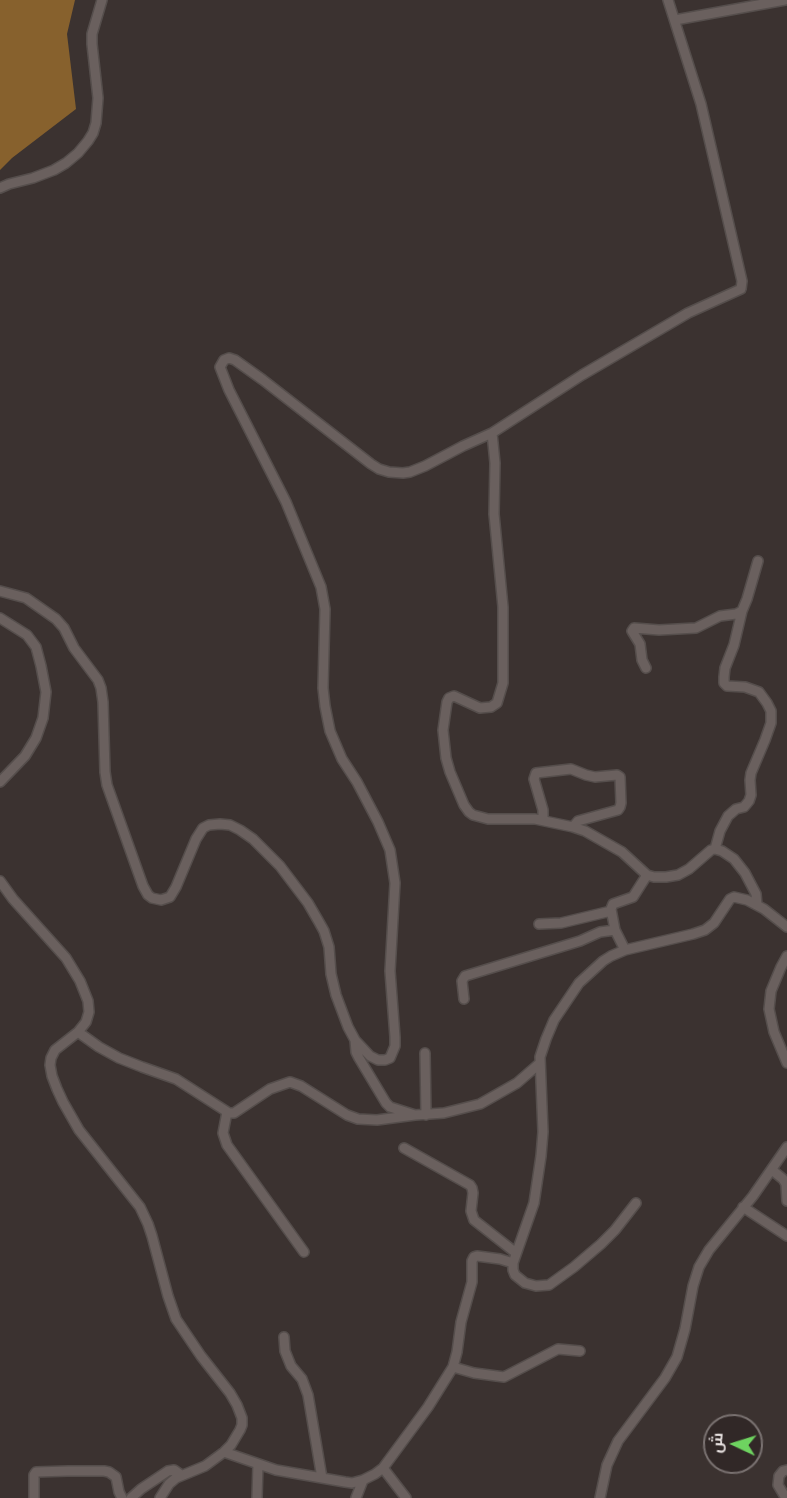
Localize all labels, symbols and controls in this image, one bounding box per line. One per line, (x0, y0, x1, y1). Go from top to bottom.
north arrow (703, 1414, 763, 1474)
text: ش (706, 1432, 728, 1454)

